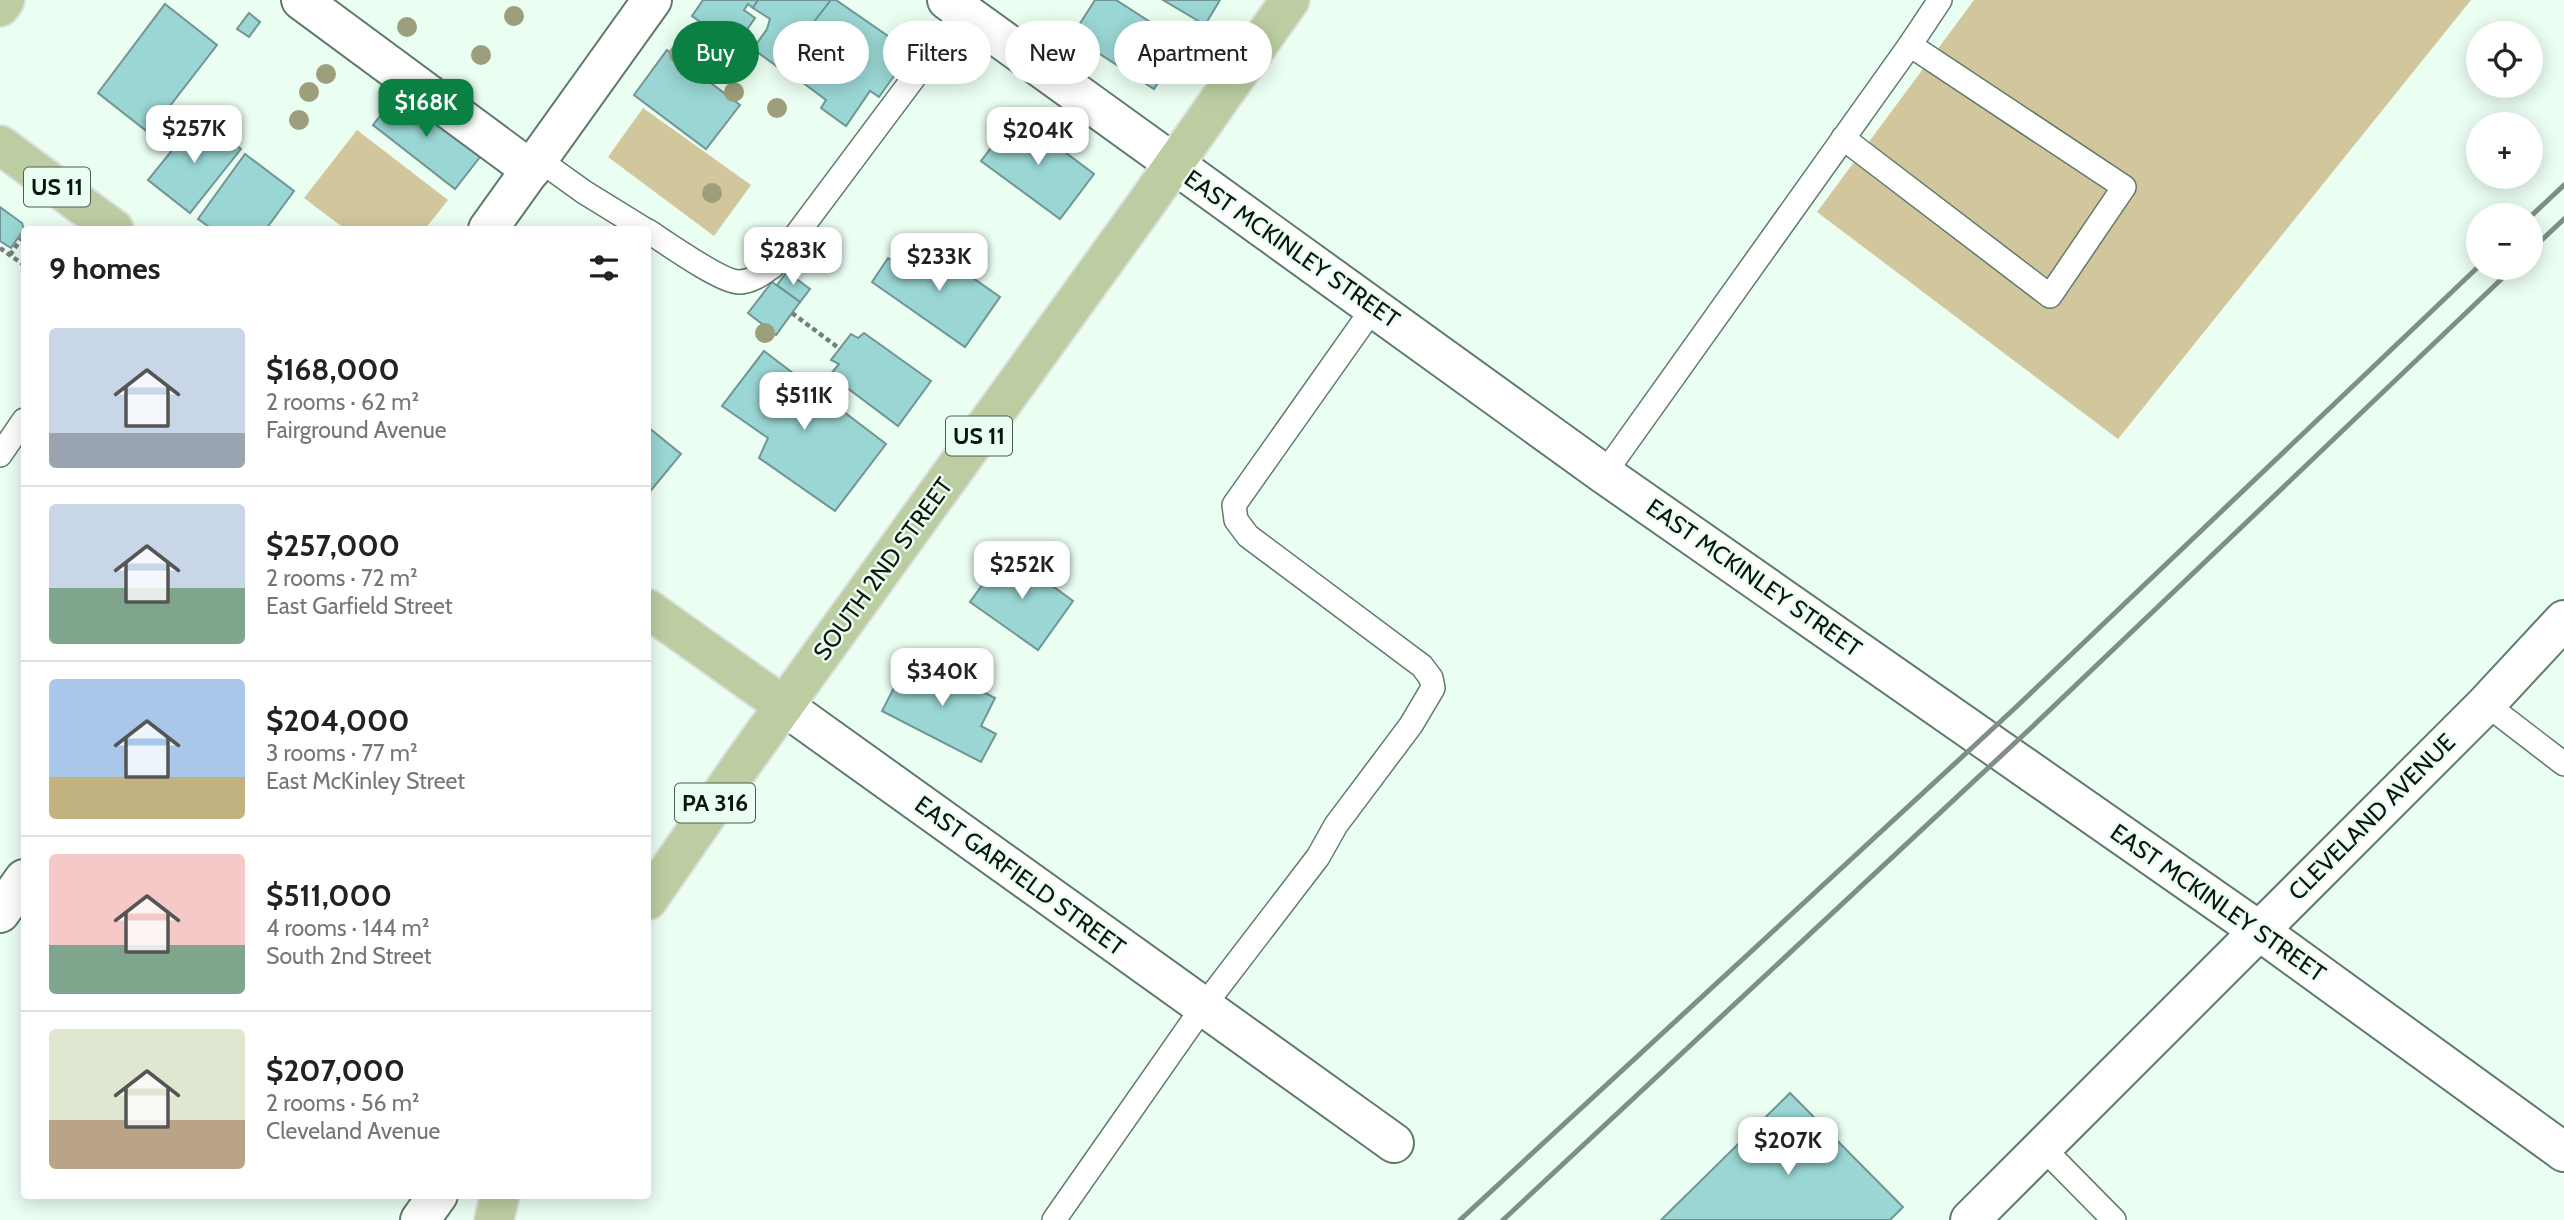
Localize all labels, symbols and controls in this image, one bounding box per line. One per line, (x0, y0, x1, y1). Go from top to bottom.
chip: Buy (672, 21, 759, 84)
chip: Rent (773, 21, 869, 84)
chip: Filters (883, 21, 991, 84)
chip: New (1005, 21, 1100, 84)
chip: Apartment (1114, 21, 1272, 84)
map controls (2466, 21, 2543, 280)
button: locate (2466, 21, 2543, 98)
pin: $168K (377, 80, 475, 139)
text: $168K (394, 88, 458, 116)
pin: $257K (145, 106, 243, 165)
pin: $204K (989, 108, 1087, 167)
button: + (2466, 112, 2543, 189)
text: $257K (162, 114, 226, 142)
text: $204K (1003, 116, 1073, 144)
street label: EAST MCKINLEY STREET (1179, 163, 1406, 334)
road number: US 11 (24, 168, 90, 206)
button: − (2466, 203, 2543, 280)
pin: $283K (744, 228, 842, 287)
pin: $233K (890, 233, 988, 293)
text: $283K (760, 236, 826, 264)
text: $233K (907, 242, 971, 270)
icon: filters (585, 249, 623, 287)
text: 9 homes (49, 250, 160, 287)
text: $168,000 (266, 351, 400, 388)
icon: home (105, 356, 189, 440)
pin: $511K (755, 372, 853, 432)
text: $511K (775, 381, 833, 409)
text: 2 rooms · 62 m² (266, 388, 419, 416)
text: Fairground Avenue (266, 416, 447, 444)
road number: US 11 (946, 416, 1012, 456)
street label: SOUTH 2ND STREET (807, 472, 959, 665)
street label: EAST MCKINLEY STREET (1641, 492, 1868, 663)
text: $257,000 (266, 527, 400, 564)
icon: home (105, 532, 189, 616)
pin: $252K (973, 542, 1071, 601)
text: $252K (990, 550, 1054, 578)
text: 2 rooms · 72 m² (266, 564, 418, 592)
text: East Garfield Street (266, 592, 453, 620)
pin: $340K (893, 648, 991, 708)
text: $340K (907, 657, 977, 685)
text: $204,000 (266, 702, 409, 739)
icon: home (105, 707, 189, 791)
street label: CLEVELAND AVENUE (2282, 727, 2461, 906)
text: 3 rooms · 77 m² (266, 739, 418, 767)
text: East McKinley Street (266, 767, 465, 795)
road number: PA 316 (675, 783, 755, 822)
street label: EAST GARFIELD STREET (909, 789, 1131, 962)
street label: EAST MCKINLEY STREET (2105, 817, 2332, 988)
text: $511,000 (266, 877, 392, 914)
icon: home (105, 882, 189, 966)
text: 4 rooms · 144 m² (266, 914, 429, 942)
text: South 2nd Street (266, 942, 431, 970)
text: $207,000 (266, 1052, 405, 1089)
icon: home (105, 1057, 189, 1141)
text: 2 rooms · 56 m² (266, 1089, 420, 1117)
text: Cleveland Avenue (266, 1117, 440, 1145)
pin: $207K (1739, 1118, 1837, 1177)
text: $207K (1754, 1126, 1822, 1154)

